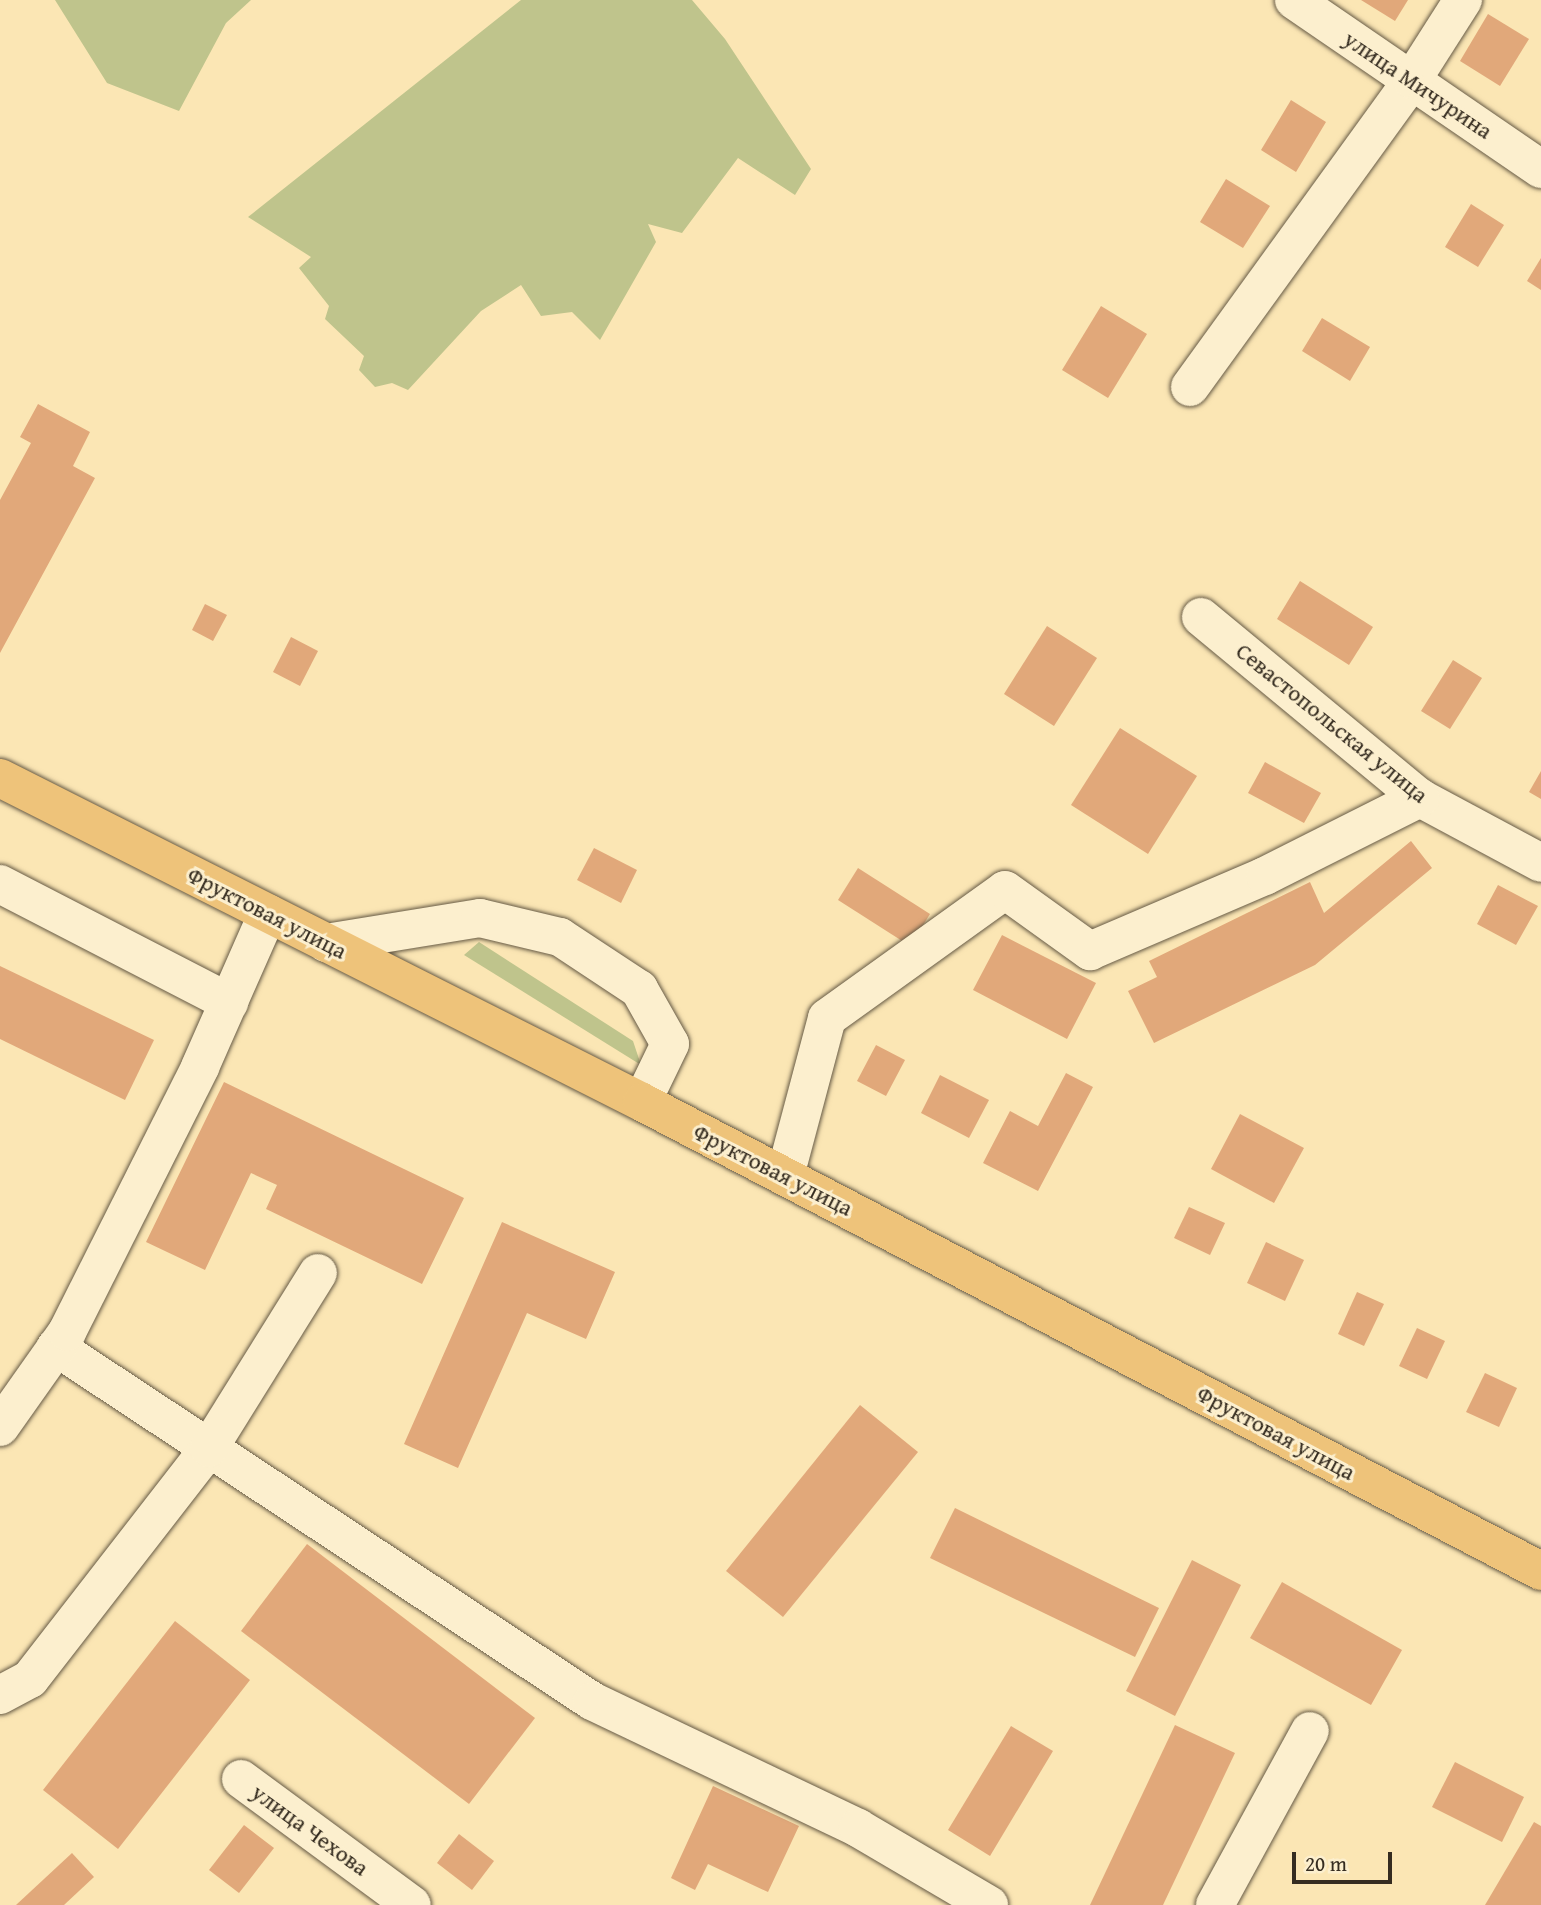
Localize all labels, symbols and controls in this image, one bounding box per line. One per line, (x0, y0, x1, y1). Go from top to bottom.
street label: улица Мичурина (1338, 25, 1498, 145)
street label: Севастопольская улица (1231, 637, 1433, 809)
street label: Фруктовая улица (183, 861, 351, 965)
street label: Фруктовая улица (689, 1118, 857, 1222)
street label: Фруктовая улица (1192, 1380, 1360, 1486)
street label: улица Чехова (246, 1778, 374, 1882)
scale bar (1296, 1839, 1396, 1883)
text: 20 m (1305, 1848, 1347, 1879)

